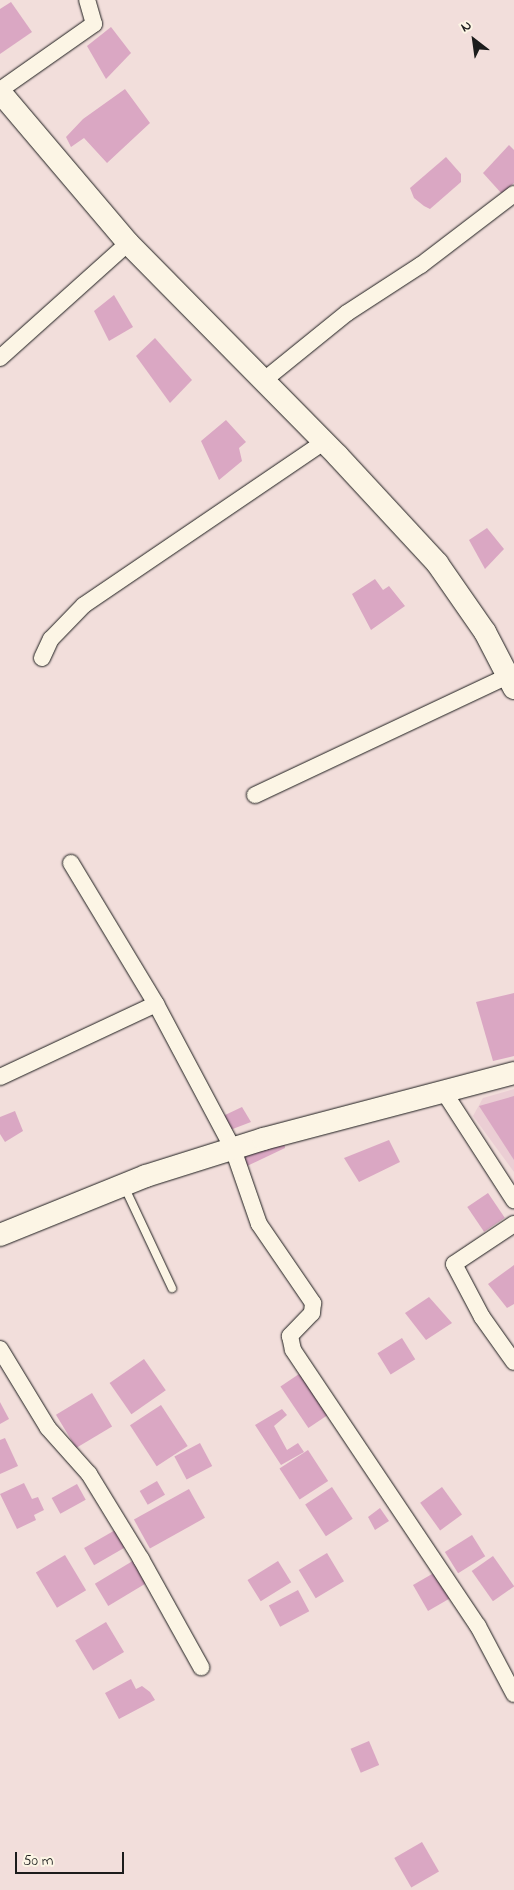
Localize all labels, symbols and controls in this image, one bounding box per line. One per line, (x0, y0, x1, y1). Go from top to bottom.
north arrow (449, 15, 499, 65)
text: N (457, 15, 476, 38)
scale bar (18, 1842, 126, 1874)
text: 50 m (23, 1850, 53, 1872)

